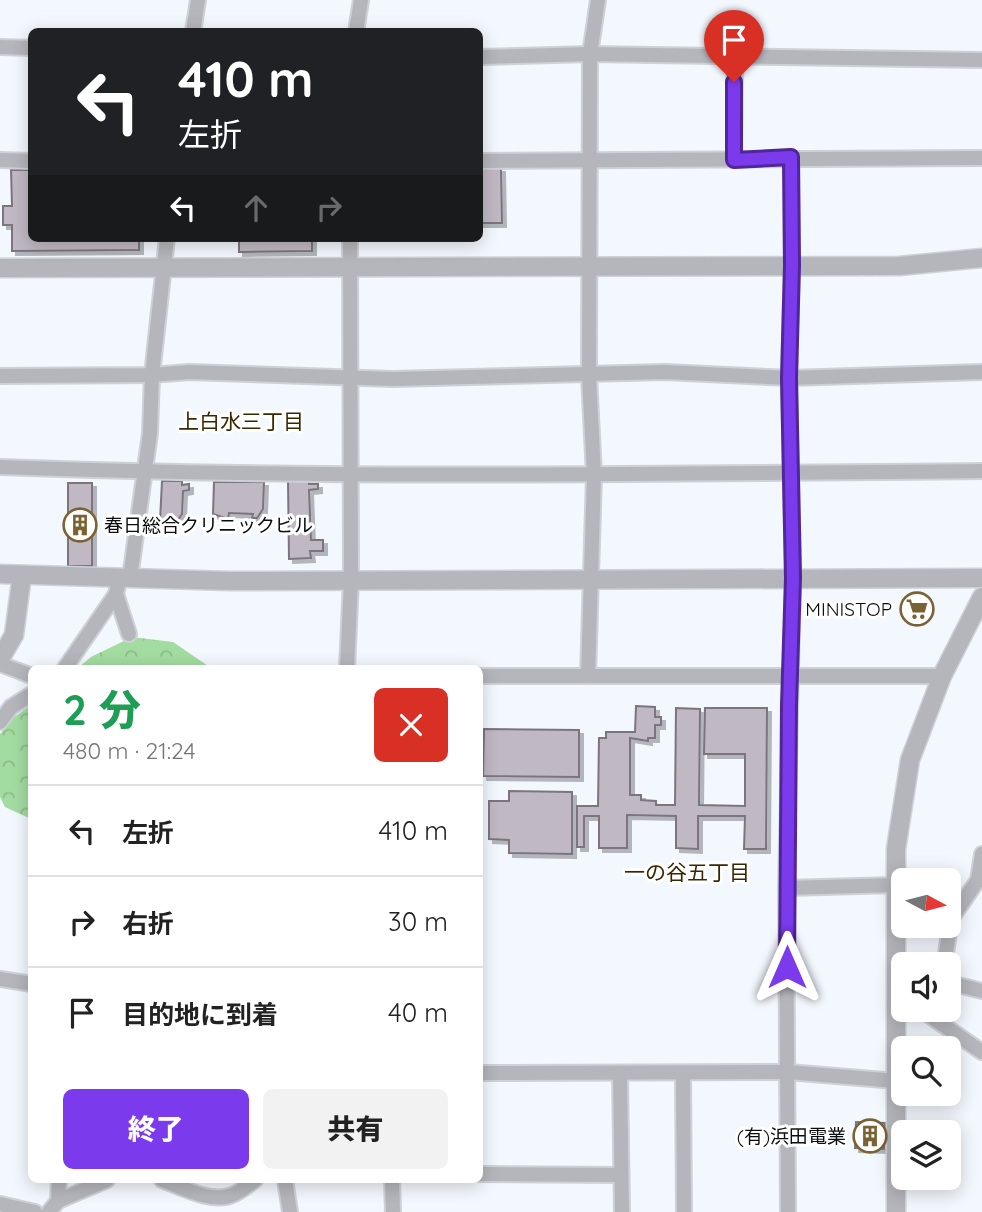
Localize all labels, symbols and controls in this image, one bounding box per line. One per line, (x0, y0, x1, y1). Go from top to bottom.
pin (704, 10, 764, 82)
icon: arrive (715, 21, 753, 59)
text: 410 m (178, 48, 313, 109)
icon: left (63, 56, 154, 147)
text: 左折 (178, 114, 242, 154)
icon: left (164, 189, 202, 227)
icon: ahead (237, 189, 275, 227)
icon: right (310, 189, 348, 227)
district label: 上白水三丁目 (178, 408, 304, 434)
building icon: 春日総合クリニックビル (61, 506, 99, 544)
place label: 春日総合クリニックビル (104, 513, 313, 537)
supermarket icon: MINISTOP (898, 590, 936, 628)
place label: MINISTOP (805, 597, 892, 621)
text: 2 分 (63, 683, 141, 736)
button: close (374, 688, 448, 762)
text: 480 m · 21:24 (63, 736, 196, 765)
icon: left (63, 812, 101, 850)
text: 410 m (379, 814, 448, 847)
text: 左折 (122, 816, 174, 849)
district label: 一の谷五丁目 (624, 859, 750, 885)
north arrow (891, 868, 961, 938)
map controls (891, 868, 961, 1190)
icon: right (63, 903, 101, 941)
text: 30 m (388, 905, 448, 938)
text: 右折 (122, 907, 174, 940)
position arrow (750, 930, 824, 1004)
button: sound (891, 952, 961, 1022)
icon: arrive (63, 994, 101, 1032)
text: 40 m (388, 996, 448, 1029)
text: 目的地に到着 (122, 998, 278, 1031)
button: search (891, 1036, 961, 1106)
button: 終了 (63, 1089, 249, 1169)
button: 共有 (263, 1089, 448, 1169)
building icon: (有)浜田電業 (851, 1117, 889, 1155)
button: layers (891, 1120, 961, 1190)
place label: (有)浜田電業 (737, 1124, 846, 1148)

